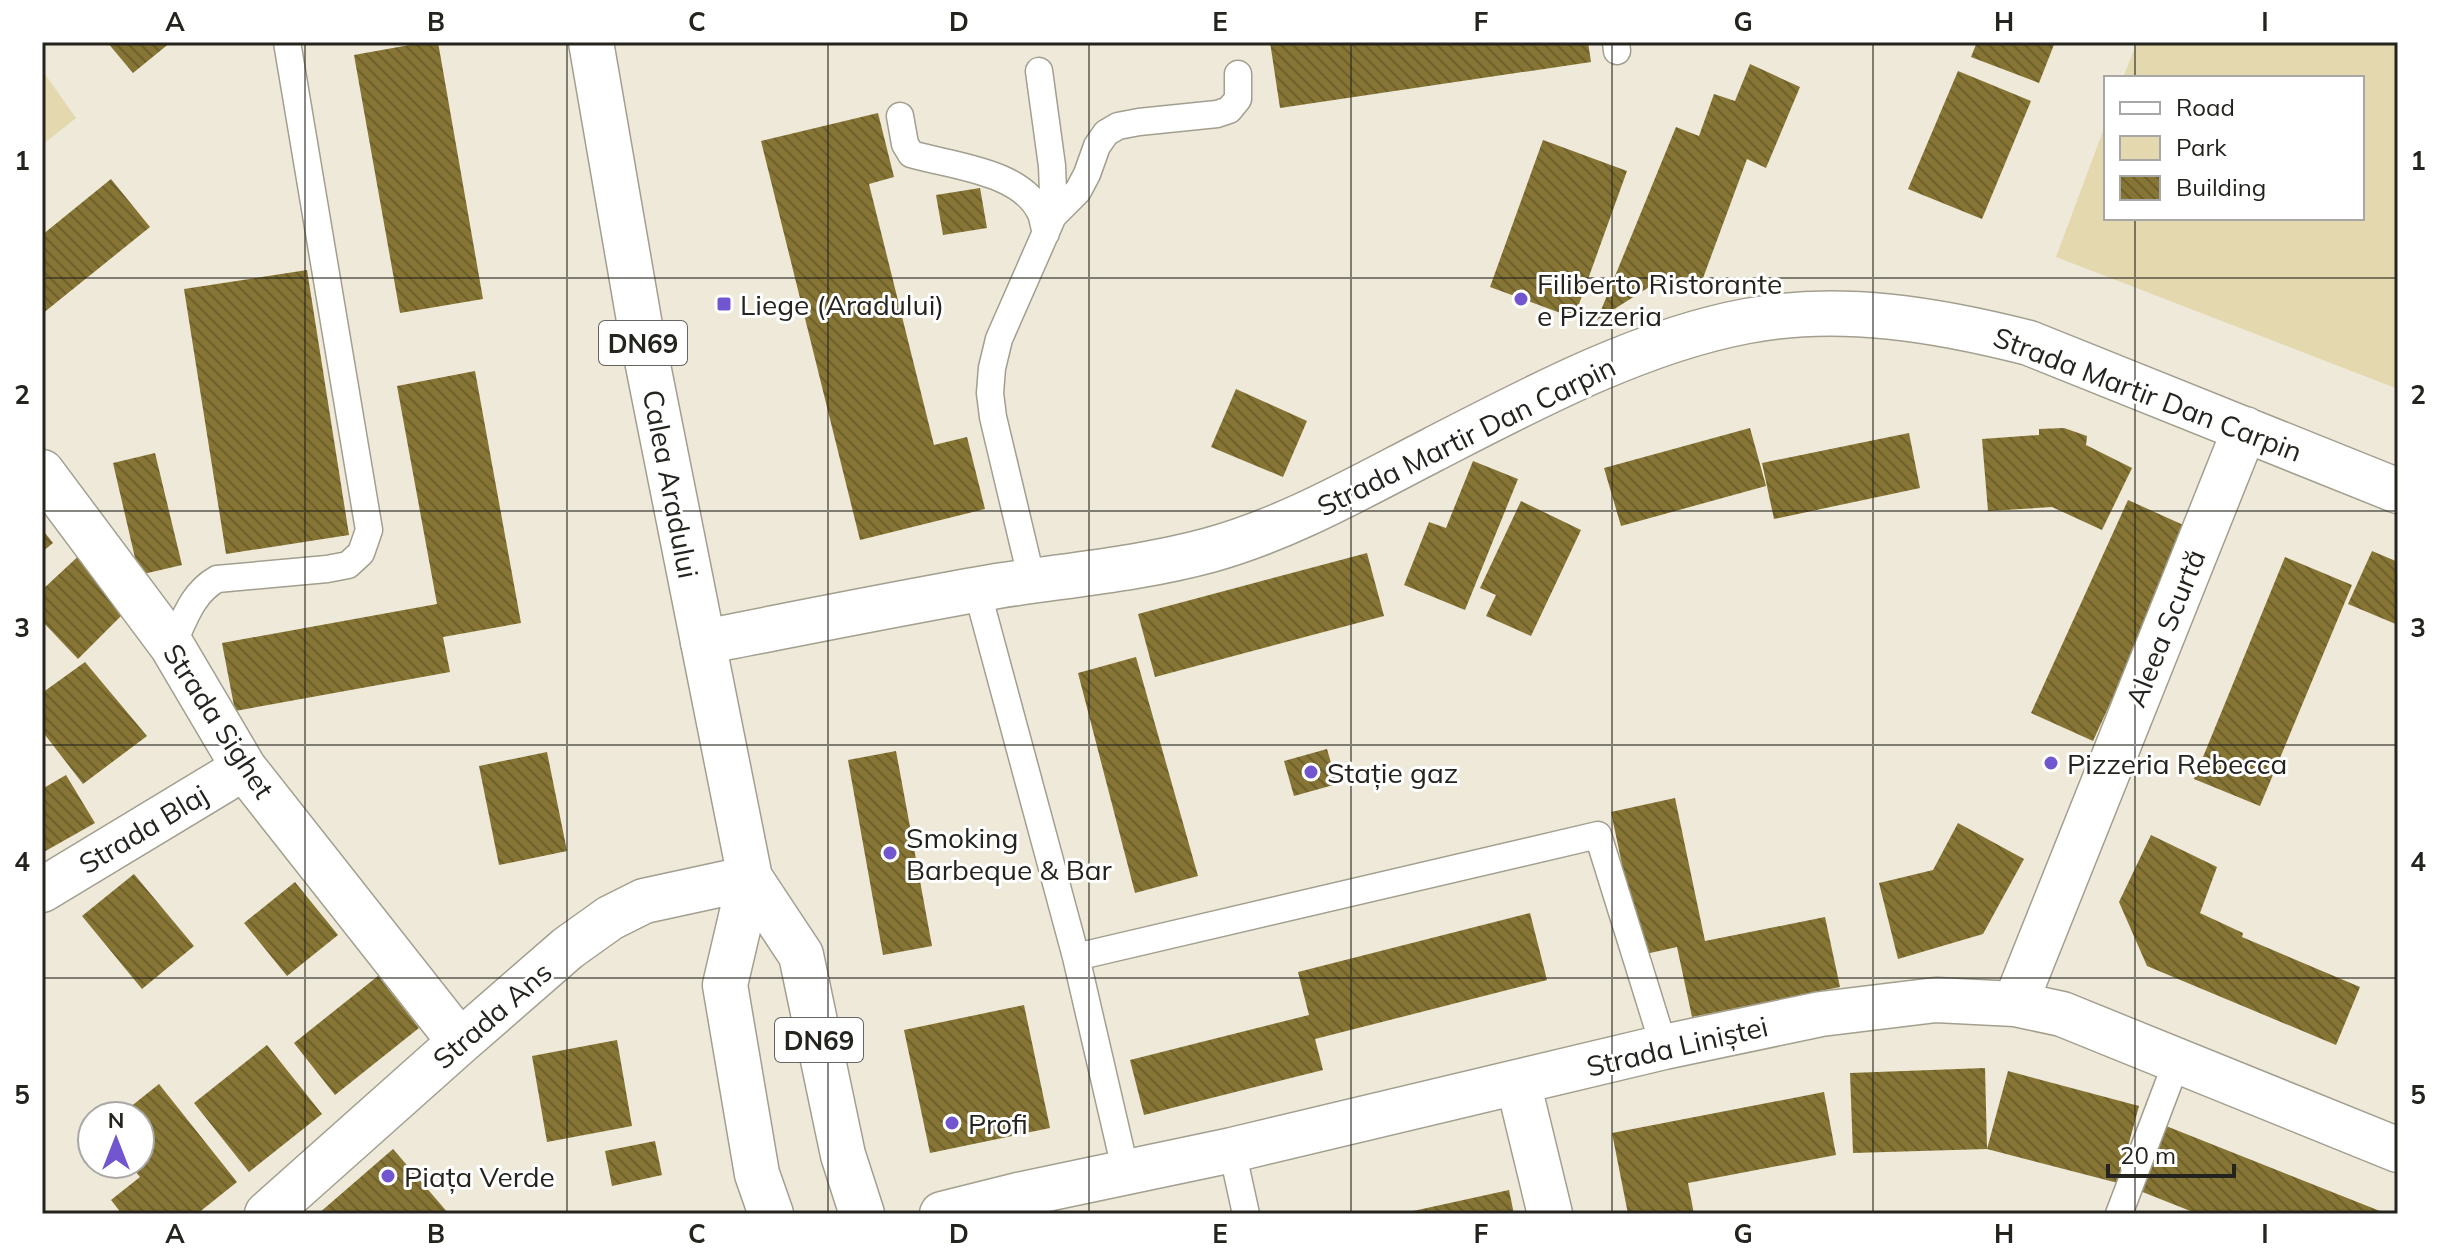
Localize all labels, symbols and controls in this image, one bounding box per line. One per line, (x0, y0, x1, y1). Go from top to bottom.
text: A (165, 5, 185, 38)
text: B (427, 5, 445, 38)
text: C (688, 5, 706, 38)
text: D (949, 5, 969, 38)
text: E (1212, 5, 1228, 38)
text: F (1474, 5, 1489, 38)
text: G (1733, 5, 1753, 38)
text: H (1994, 5, 2014, 38)
text: I (2261, 5, 2269, 38)
legend (2104, 76, 2364, 220)
text: Road (2176, 92, 2235, 122)
text: Park (2176, 132, 2227, 162)
text: 1 (14, 144, 30, 177)
text: 1 (2410, 144, 2426, 177)
text: Building (2176, 172, 2266, 202)
place label: Filiberto Ristorante e Pizzeria (1537, 266, 1782, 333)
place label: Liege (Aradului) (740, 287, 944, 322)
marker: Filiberto Ristorante e Pizzeria (1512, 290, 1530, 308)
marker: Liege (Aradului) (715, 295, 733, 313)
street label: Strada Martir Dan Carpin (1989, 319, 2307, 469)
road number: DN69 (599, 321, 687, 365)
street label: Strada Martir Dan Carpin (1311, 348, 1621, 524)
text: 2 (14, 378, 30, 411)
text: 2 (2410, 378, 2426, 411)
street label: Calea Aradului (636, 387, 706, 581)
street label: Aleea Scurtă (2118, 544, 2212, 712)
text: 3 (14, 611, 30, 644)
text: 3 (2410, 611, 2426, 644)
street label: Strada Sighet (156, 637, 282, 805)
place label: Pizzeria Rebecca (2067, 746, 2287, 781)
marker: Pizzeria Rebecca (2042, 754, 2060, 772)
place label: Stație gaz (1327, 755, 1458, 791)
marker: Stație gaz (1302, 763, 1320, 781)
street label: Strada Blaj (72, 777, 214, 881)
place label: Smoking Barbeque & Bar (906, 820, 1112, 887)
marker: Smoking Barbeque & Bar (881, 844, 899, 862)
text: 4 (14, 845, 30, 878)
text: 4 (2410, 845, 2426, 878)
street label: Strada Ans (425, 954, 559, 1076)
street label: Strada Liniștei (1583, 1008, 1771, 1085)
road number: DN69 (775, 1018, 863, 1062)
text: 5 (14, 1078, 30, 1111)
text: 5 (2410, 1078, 2426, 1111)
north arrow (76, 1100, 156, 1180)
text: N (108, 1106, 124, 1134)
place label: Profi (968, 1106, 1028, 1141)
marker: Profi (943, 1114, 961, 1132)
scale bar (2108, 1128, 2234, 1178)
text: 20 m (2120, 1140, 2176, 1170)
place label: Piața Verde (404, 1159, 555, 1195)
marker: Piața Verde (379, 1167, 397, 1185)
text: A (165, 1217, 185, 1250)
text: B (427, 1217, 445, 1250)
text: C (688, 1217, 706, 1250)
text: D (949, 1217, 969, 1250)
text: E (1212, 1217, 1228, 1250)
text: F (1474, 1217, 1489, 1250)
text: G (1733, 1217, 1753, 1250)
text: H (1994, 1217, 2014, 1250)
text: I (2261, 1217, 2269, 1250)

